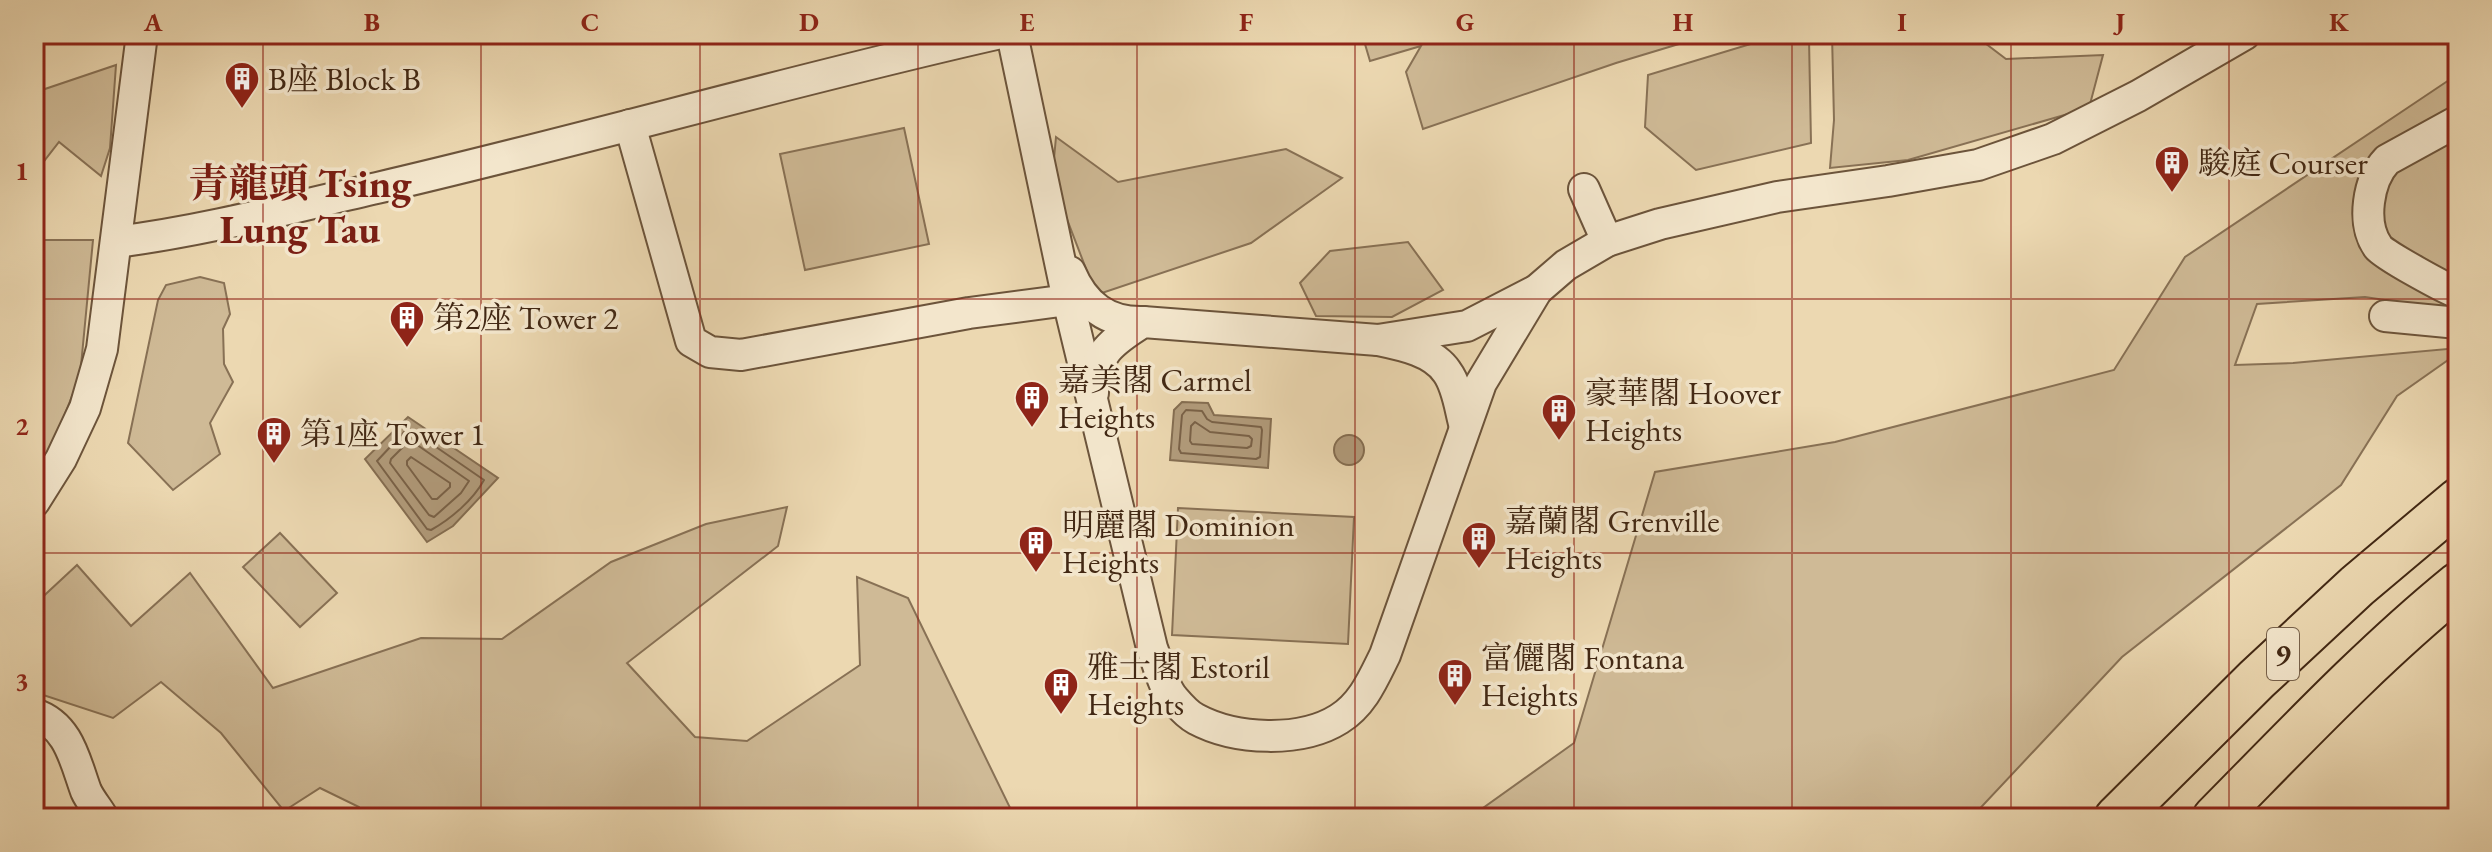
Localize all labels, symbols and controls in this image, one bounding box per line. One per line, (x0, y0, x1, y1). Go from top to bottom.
text: A (143, 5, 163, 39)
text: B (364, 5, 380, 39)
text: C (581, 5, 599, 39)
text: D (799, 5, 819, 39)
text: E (1020, 5, 1035, 39)
text: F (1239, 5, 1253, 39)
text: G (1456, 5, 1475, 39)
text: H (1673, 5, 1694, 39)
text: I (1897, 5, 1907, 39)
text: J (2112, 5, 2125, 39)
text: K (2329, 5, 2350, 39)
place label: B座 Block B (268, 58, 421, 100)
building icon: B座 Block B (223, 60, 261, 110)
place label: 駿庭 Courser (2198, 142, 2368, 184)
building icon: 駿庭 Courser (2153, 144, 2191, 194)
text: 1 (15, 154, 29, 188)
district label: 青龍頭 Tsing Lung Tau (189, 157, 412, 255)
place label: 第2座 Tower 2 (433, 297, 619, 339)
building icon: 第2座 Tower 2 (388, 299, 426, 349)
place label: 嘉美閣 Carmel Heights (1058, 359, 1252, 438)
place label: 豪華閣 Hoover Heights (1585, 372, 1781, 451)
building icon: 嘉美閣 Carmel Heights (1013, 379, 1051, 429)
building icon: 豪華閣 Hoover Heights (1540, 392, 1578, 442)
text: 2 (15, 409, 29, 443)
place label: 第1座 Tower 1 (300, 413, 485, 455)
building icon: 第1座 Tower 1 (255, 415, 293, 465)
place label: 嘉蘭閣 Grenville Heights (1505, 500, 1720, 579)
place label: 明麗閣 Dominion Heights (1062, 504, 1295, 583)
building icon: 嘉蘭閣 Grenville Heights (1460, 520, 1498, 570)
building icon: 明麗閣 Dominion Heights (1017, 524, 1055, 574)
road number: 9 (2267, 628, 2299, 680)
place label: 富儷閣 Fontana Heights (1481, 637, 1684, 716)
place label: 雅士閣 Estoril Heights (1087, 646, 1270, 725)
building icon: 富儷閣 Fontana Heights (1436, 657, 1474, 707)
text: 3 (15, 664, 29, 698)
building icon: 雅士閣 Estoril Heights (1042, 666, 1080, 716)

